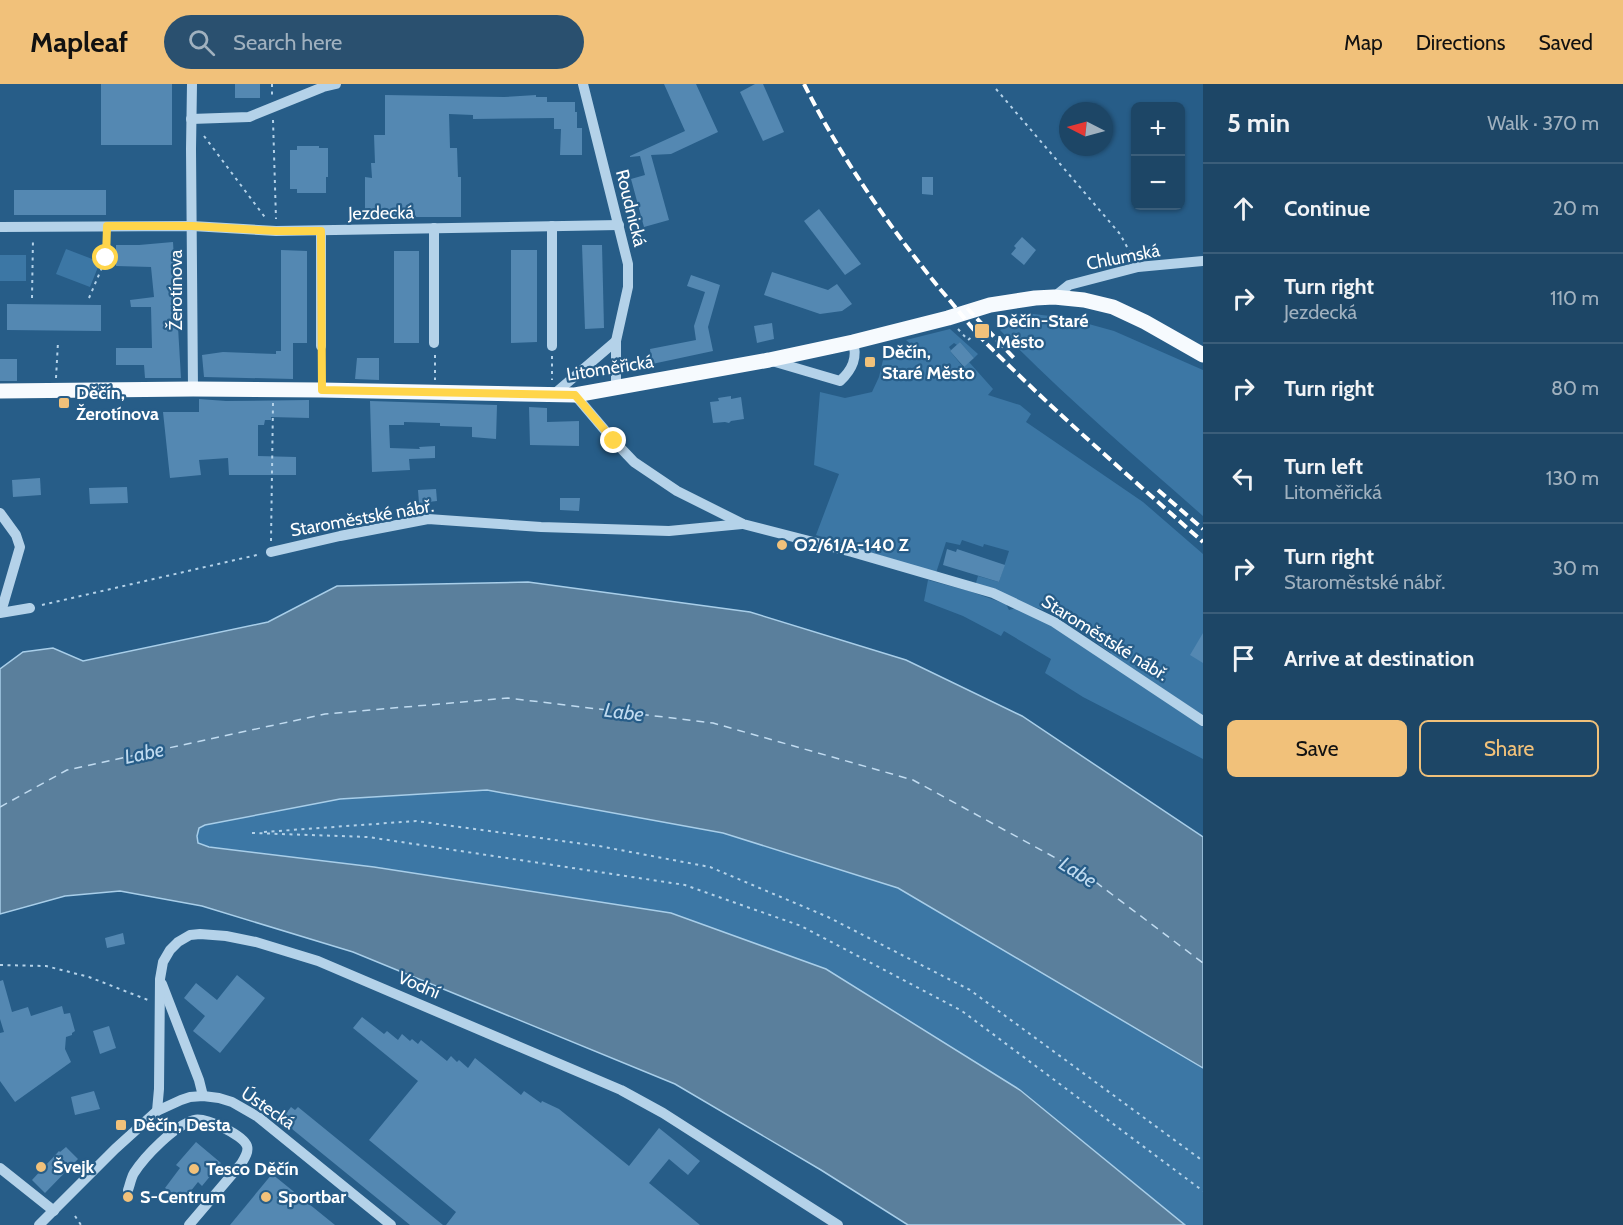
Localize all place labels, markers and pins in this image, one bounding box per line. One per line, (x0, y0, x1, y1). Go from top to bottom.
place label: Děčín-Staré Město (996, 310, 1089, 353)
marker: Děčín-Staré Město (973, 322, 991, 340)
place label: Děčín, Staré Město (882, 341, 975, 384)
marker: Děčín, Staré Město (863, 355, 877, 369)
place label: Děčín, Žerotínova (76, 382, 159, 425)
marker: Děčín, Žerotínova (57, 396, 71, 410)
place label: O2/61/A-140 Z (794, 534, 909, 556)
marker: O2/61/A-140 Z (775, 538, 789, 552)
place label: Děčín, Desta (133, 1114, 231, 1136)
marker: Děčín, Desta (114, 1118, 128, 1132)
place label: Švejk (53, 1156, 95, 1178)
place label: Tesco Děčín (206, 1158, 299, 1180)
marker: Švejk (34, 1160, 48, 1174)
marker: Tesco Děčín (187, 1162, 201, 1176)
place label: S-Centrum (140, 1186, 226, 1208)
place label: Sportbar (278, 1186, 346, 1208)
marker: S-Centrum (121, 1190, 135, 1204)
marker: Sportbar (259, 1190, 273, 1204)

